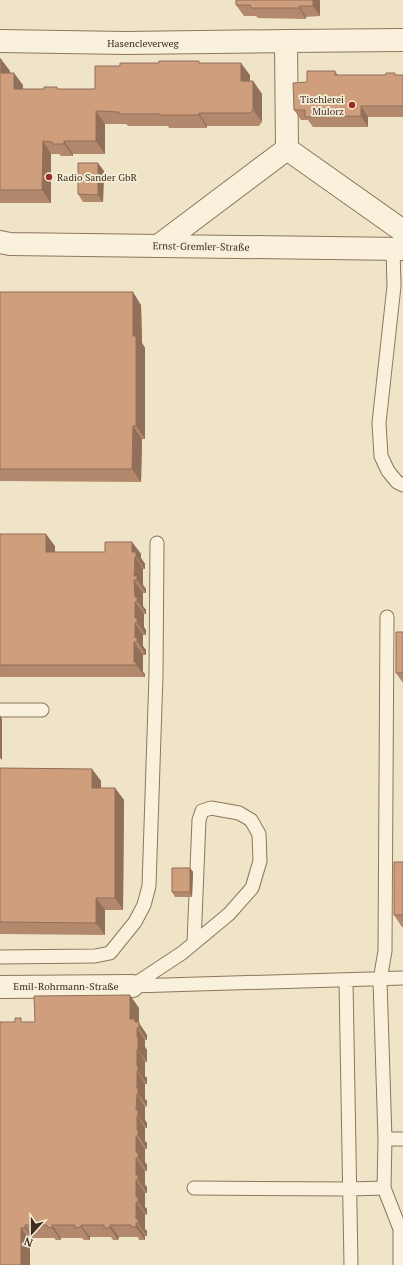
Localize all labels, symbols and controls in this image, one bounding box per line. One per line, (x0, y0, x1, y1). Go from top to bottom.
street label: Hasencleverweg (107, 37, 179, 50)
place label: Tischlerei Mulorz (300, 93, 344, 118)
marker: Tischlerei Mulorz (347, 100, 357, 110)
place label: Radio Sander GbR (57, 171, 137, 184)
marker: Radio Sander GbR (44, 172, 54, 182)
street label: Ernst-Gremler-Straße (152, 239, 250, 254)
street label: Emil-Rohrmann-Straße (13, 980, 119, 993)
north arrow (12, 1213, 52, 1253)
text: N (21, 1234, 35, 1250)

